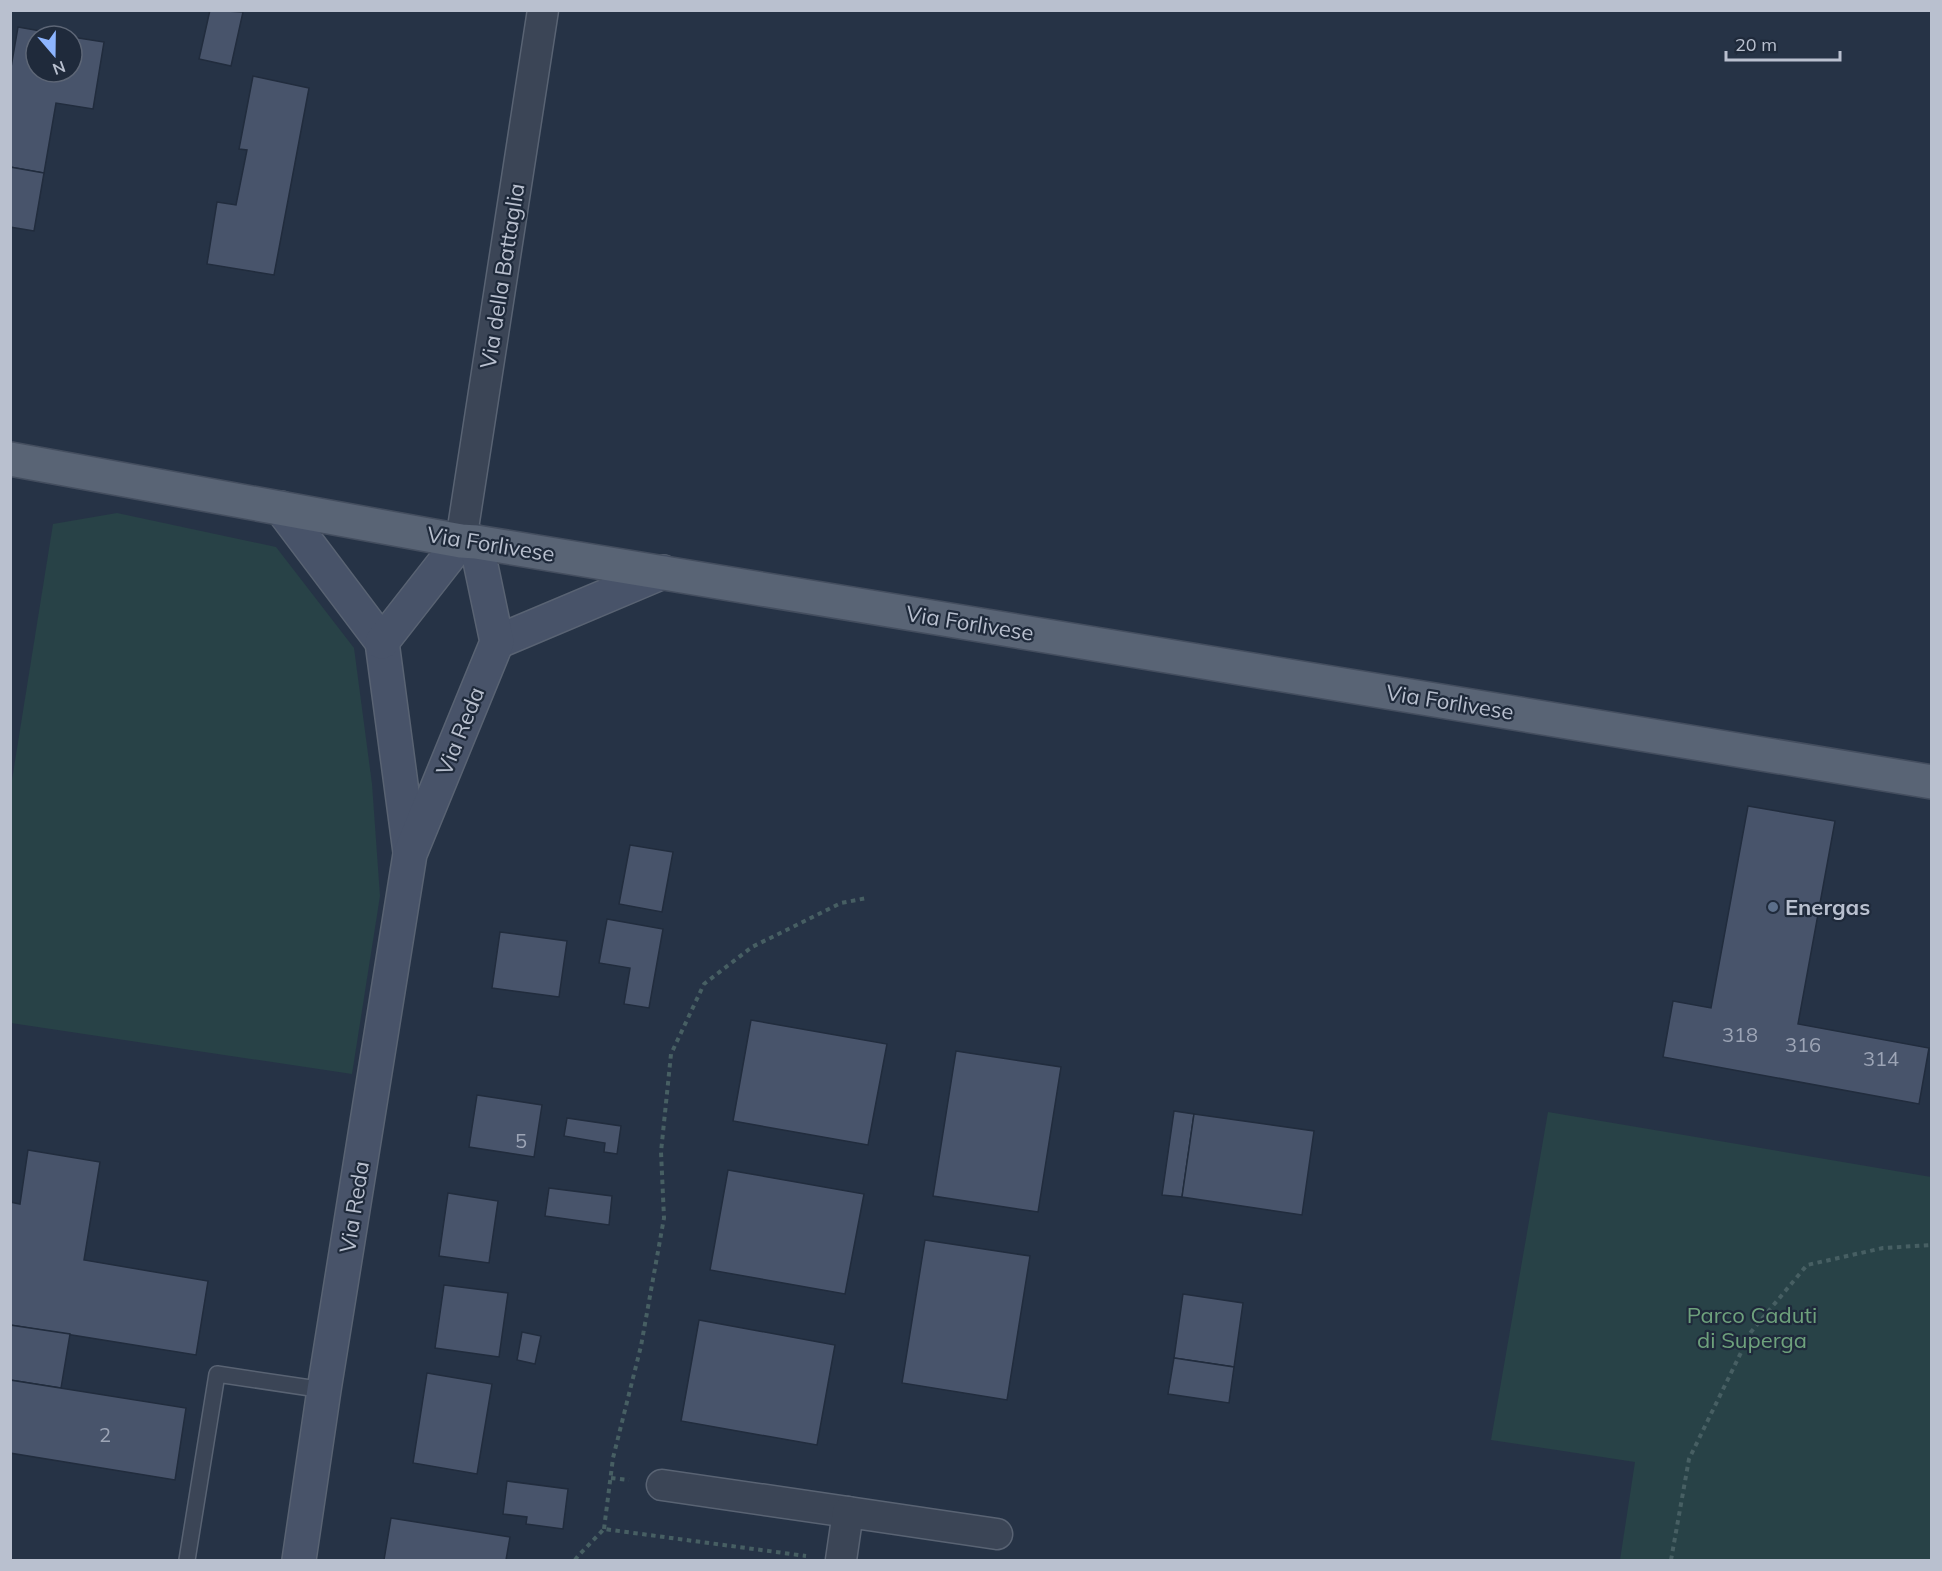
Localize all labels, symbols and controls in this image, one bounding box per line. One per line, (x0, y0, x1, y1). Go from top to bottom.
north arrow (24, 24, 84, 84)
scale bar (1726, 24, 1840, 62)
text: 20 m (1735, 33, 1777, 56)
text: N (50, 57, 68, 80)
street label: Via della Battaglia (474, 181, 530, 371)
street label: Via Forlivese (425, 520, 557, 568)
street label: Via Forlivese (904, 599, 1036, 647)
street label: Via Forlivese (1384, 678, 1516, 726)
street label: Via Reda (430, 683, 490, 779)
place label: Energas (1785, 893, 1870, 921)
marker: Energas (1766, 900, 1780, 914)
house number: 318 (1722, 1022, 1758, 1047)
house number: 316 (1785, 1032, 1821, 1057)
house number: 314 (1863, 1046, 1899, 1071)
house number: 5 (515, 1128, 527, 1153)
street label: Via Reda (333, 1159, 375, 1255)
park label: Parco Caduti di Superga (1687, 1301, 1817, 1354)
house number: 2 (99, 1422, 111, 1447)

